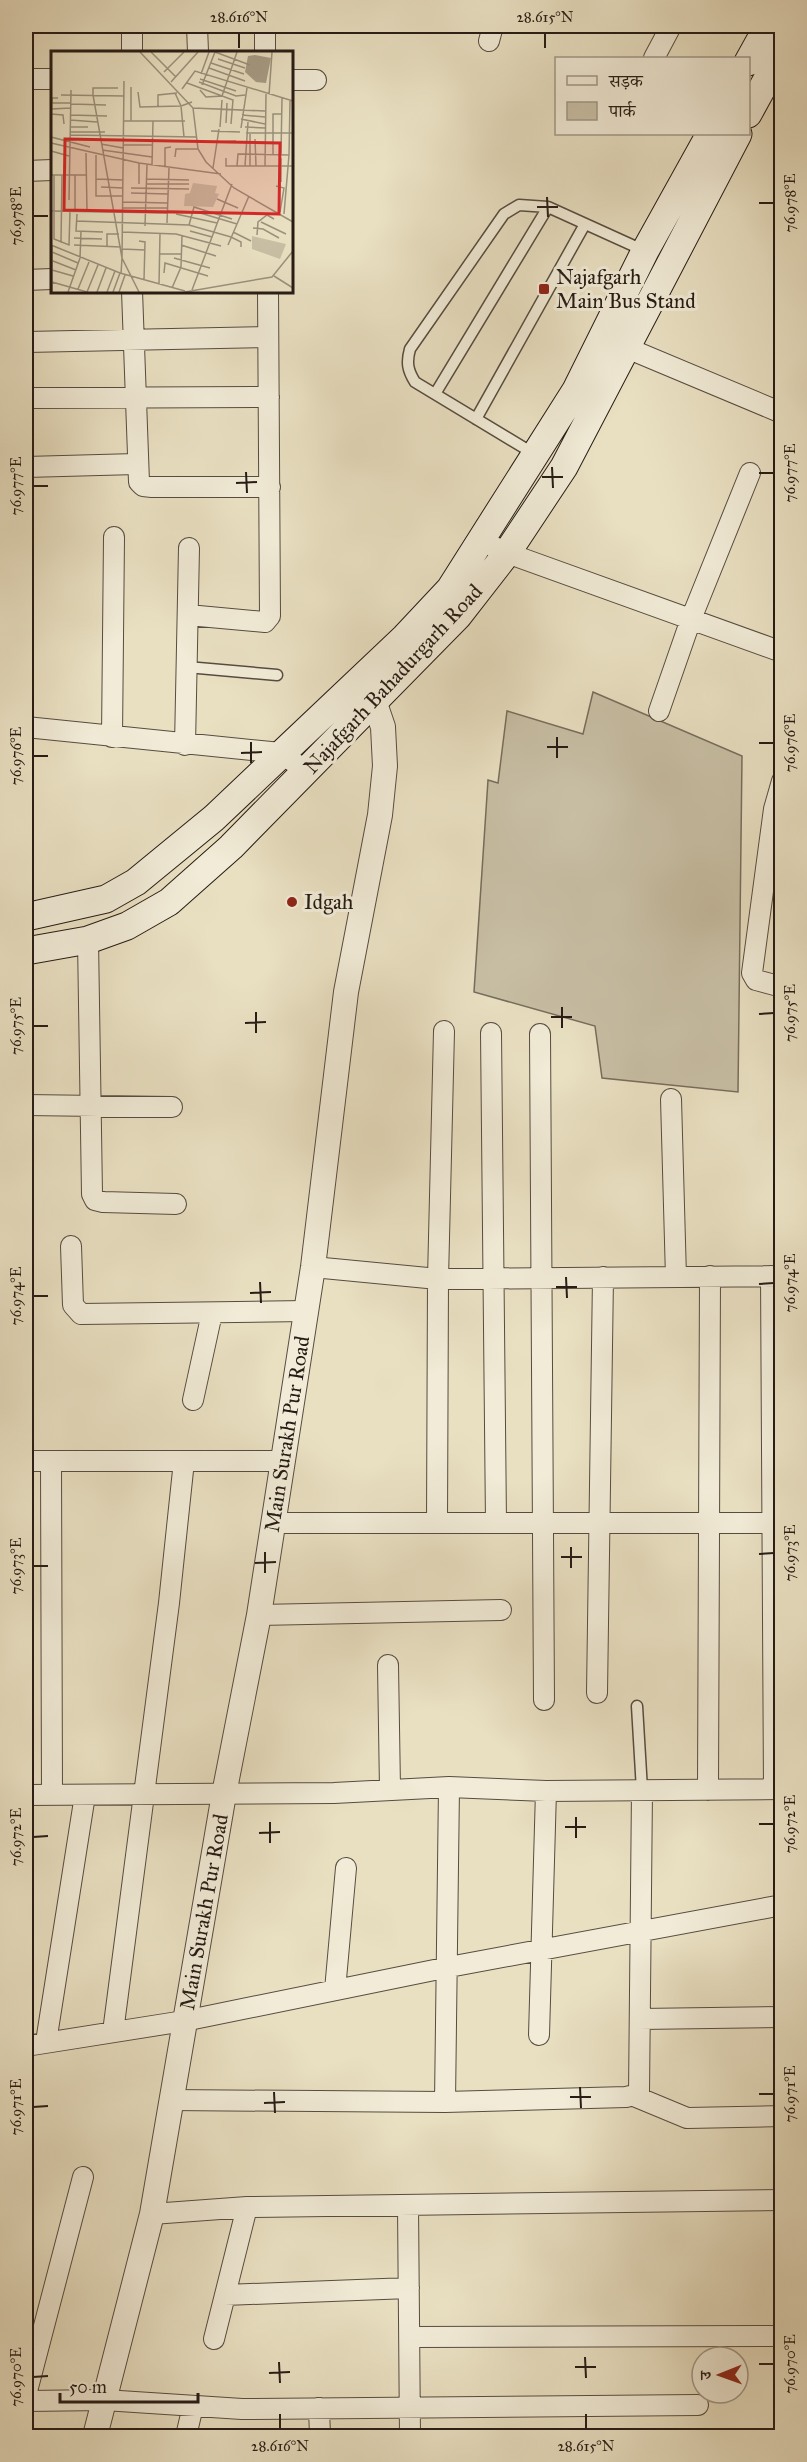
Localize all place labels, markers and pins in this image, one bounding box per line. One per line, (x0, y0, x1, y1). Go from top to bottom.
place label: Najafgarh Main Bus Stand (556, 264, 696, 314)
marker: Najafgarh Main Bus Stand (537, 282, 551, 296)
place label: Idgah (304, 889, 354, 915)
marker: Idgah (285, 895, 299, 909)

